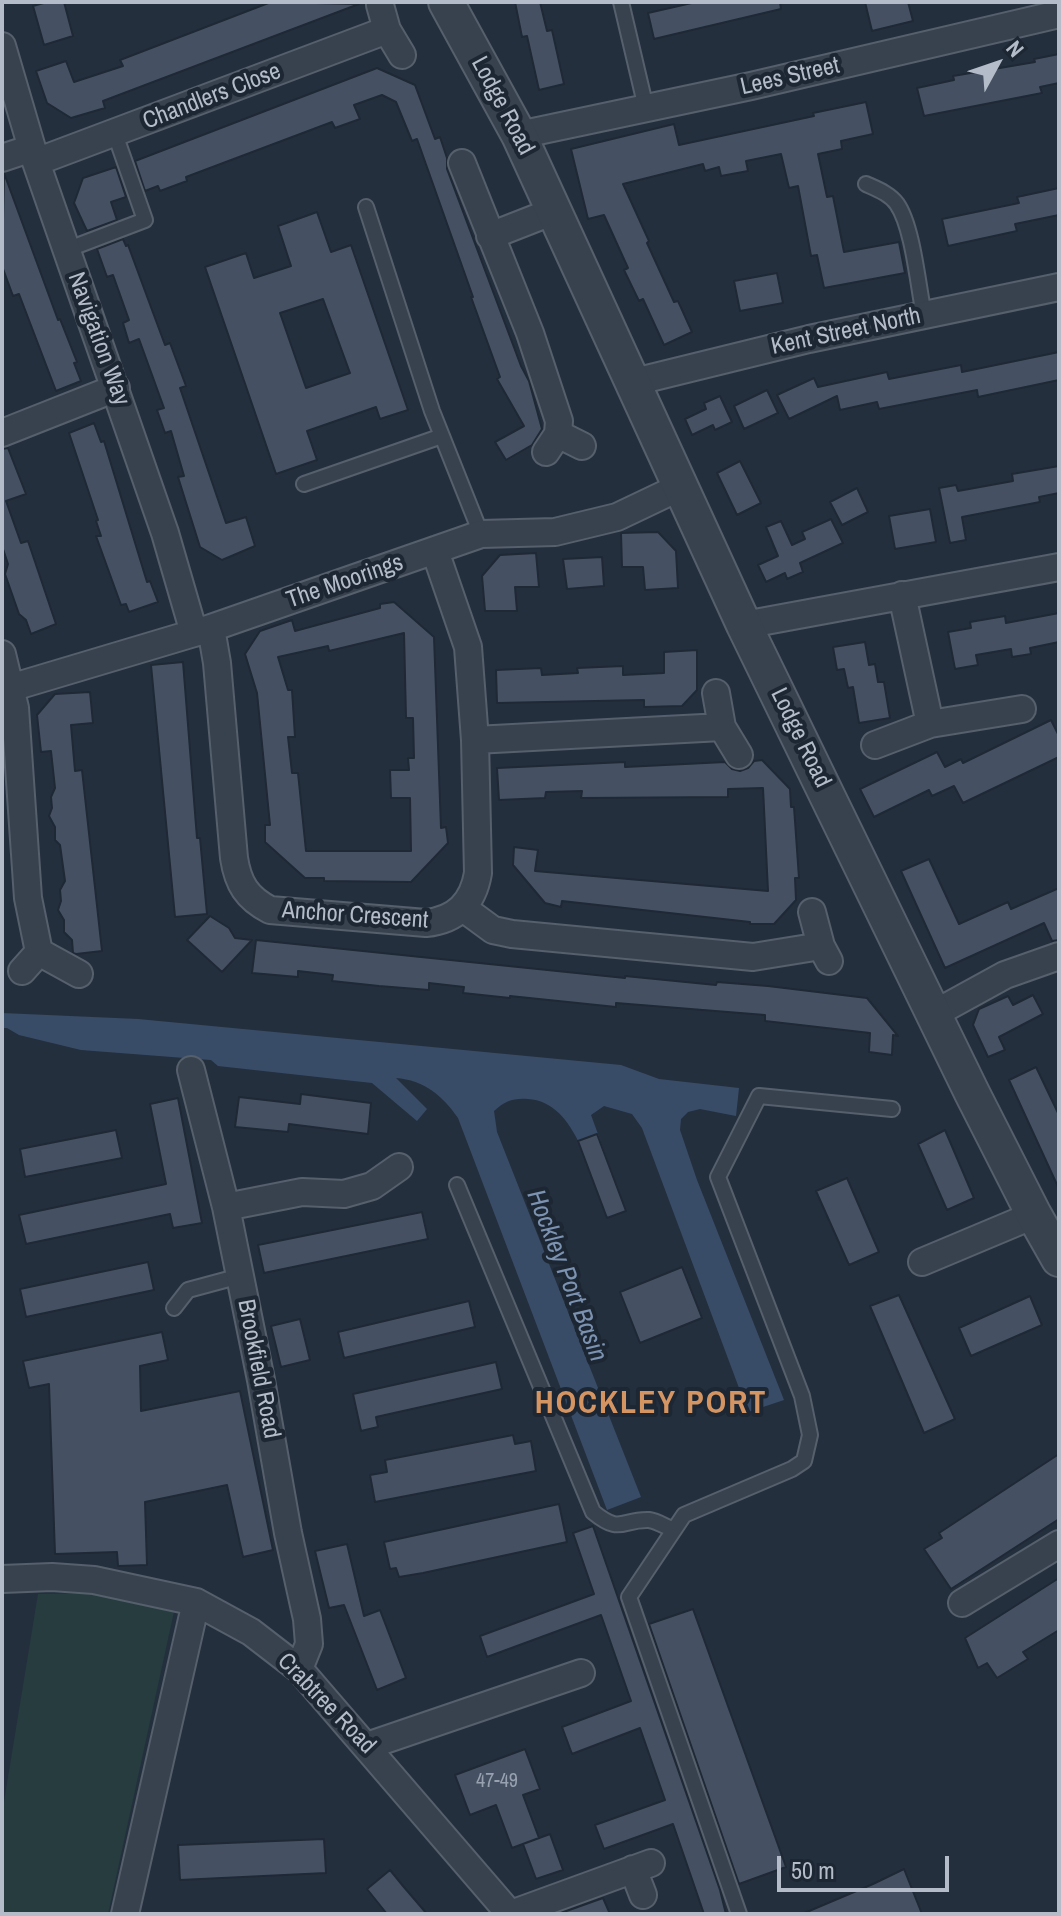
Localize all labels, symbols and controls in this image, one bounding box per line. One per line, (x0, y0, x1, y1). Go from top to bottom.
north arrow (957, 24, 1037, 104)
text: N (1000, 34, 1031, 63)
street label: Lodge Road (464, 52, 540, 160)
street label: Lees Street (738, 52, 842, 102)
street label: Chandlers Close (139, 57, 285, 137)
street label: Navigation Way (61, 269, 135, 409)
street label: Kent Street North (769, 302, 923, 362)
street label: The Moorings (283, 549, 407, 615)
street label: Lodge Road (764, 683, 836, 793)
street label: Anchor Crescent (281, 897, 429, 935)
water label: Hockley Port Basin (519, 1186, 613, 1366)
street label: Brookfield Road (230, 1297, 286, 1441)
district label: HOCKLEY PORT (535, 1385, 767, 1423)
street label: Crabtree Road (271, 1648, 381, 1760)
house number: 47-49 (476, 1770, 518, 1794)
scale bar (781, 1840, 953, 1890)
text: 50 m (791, 1854, 835, 1886)

